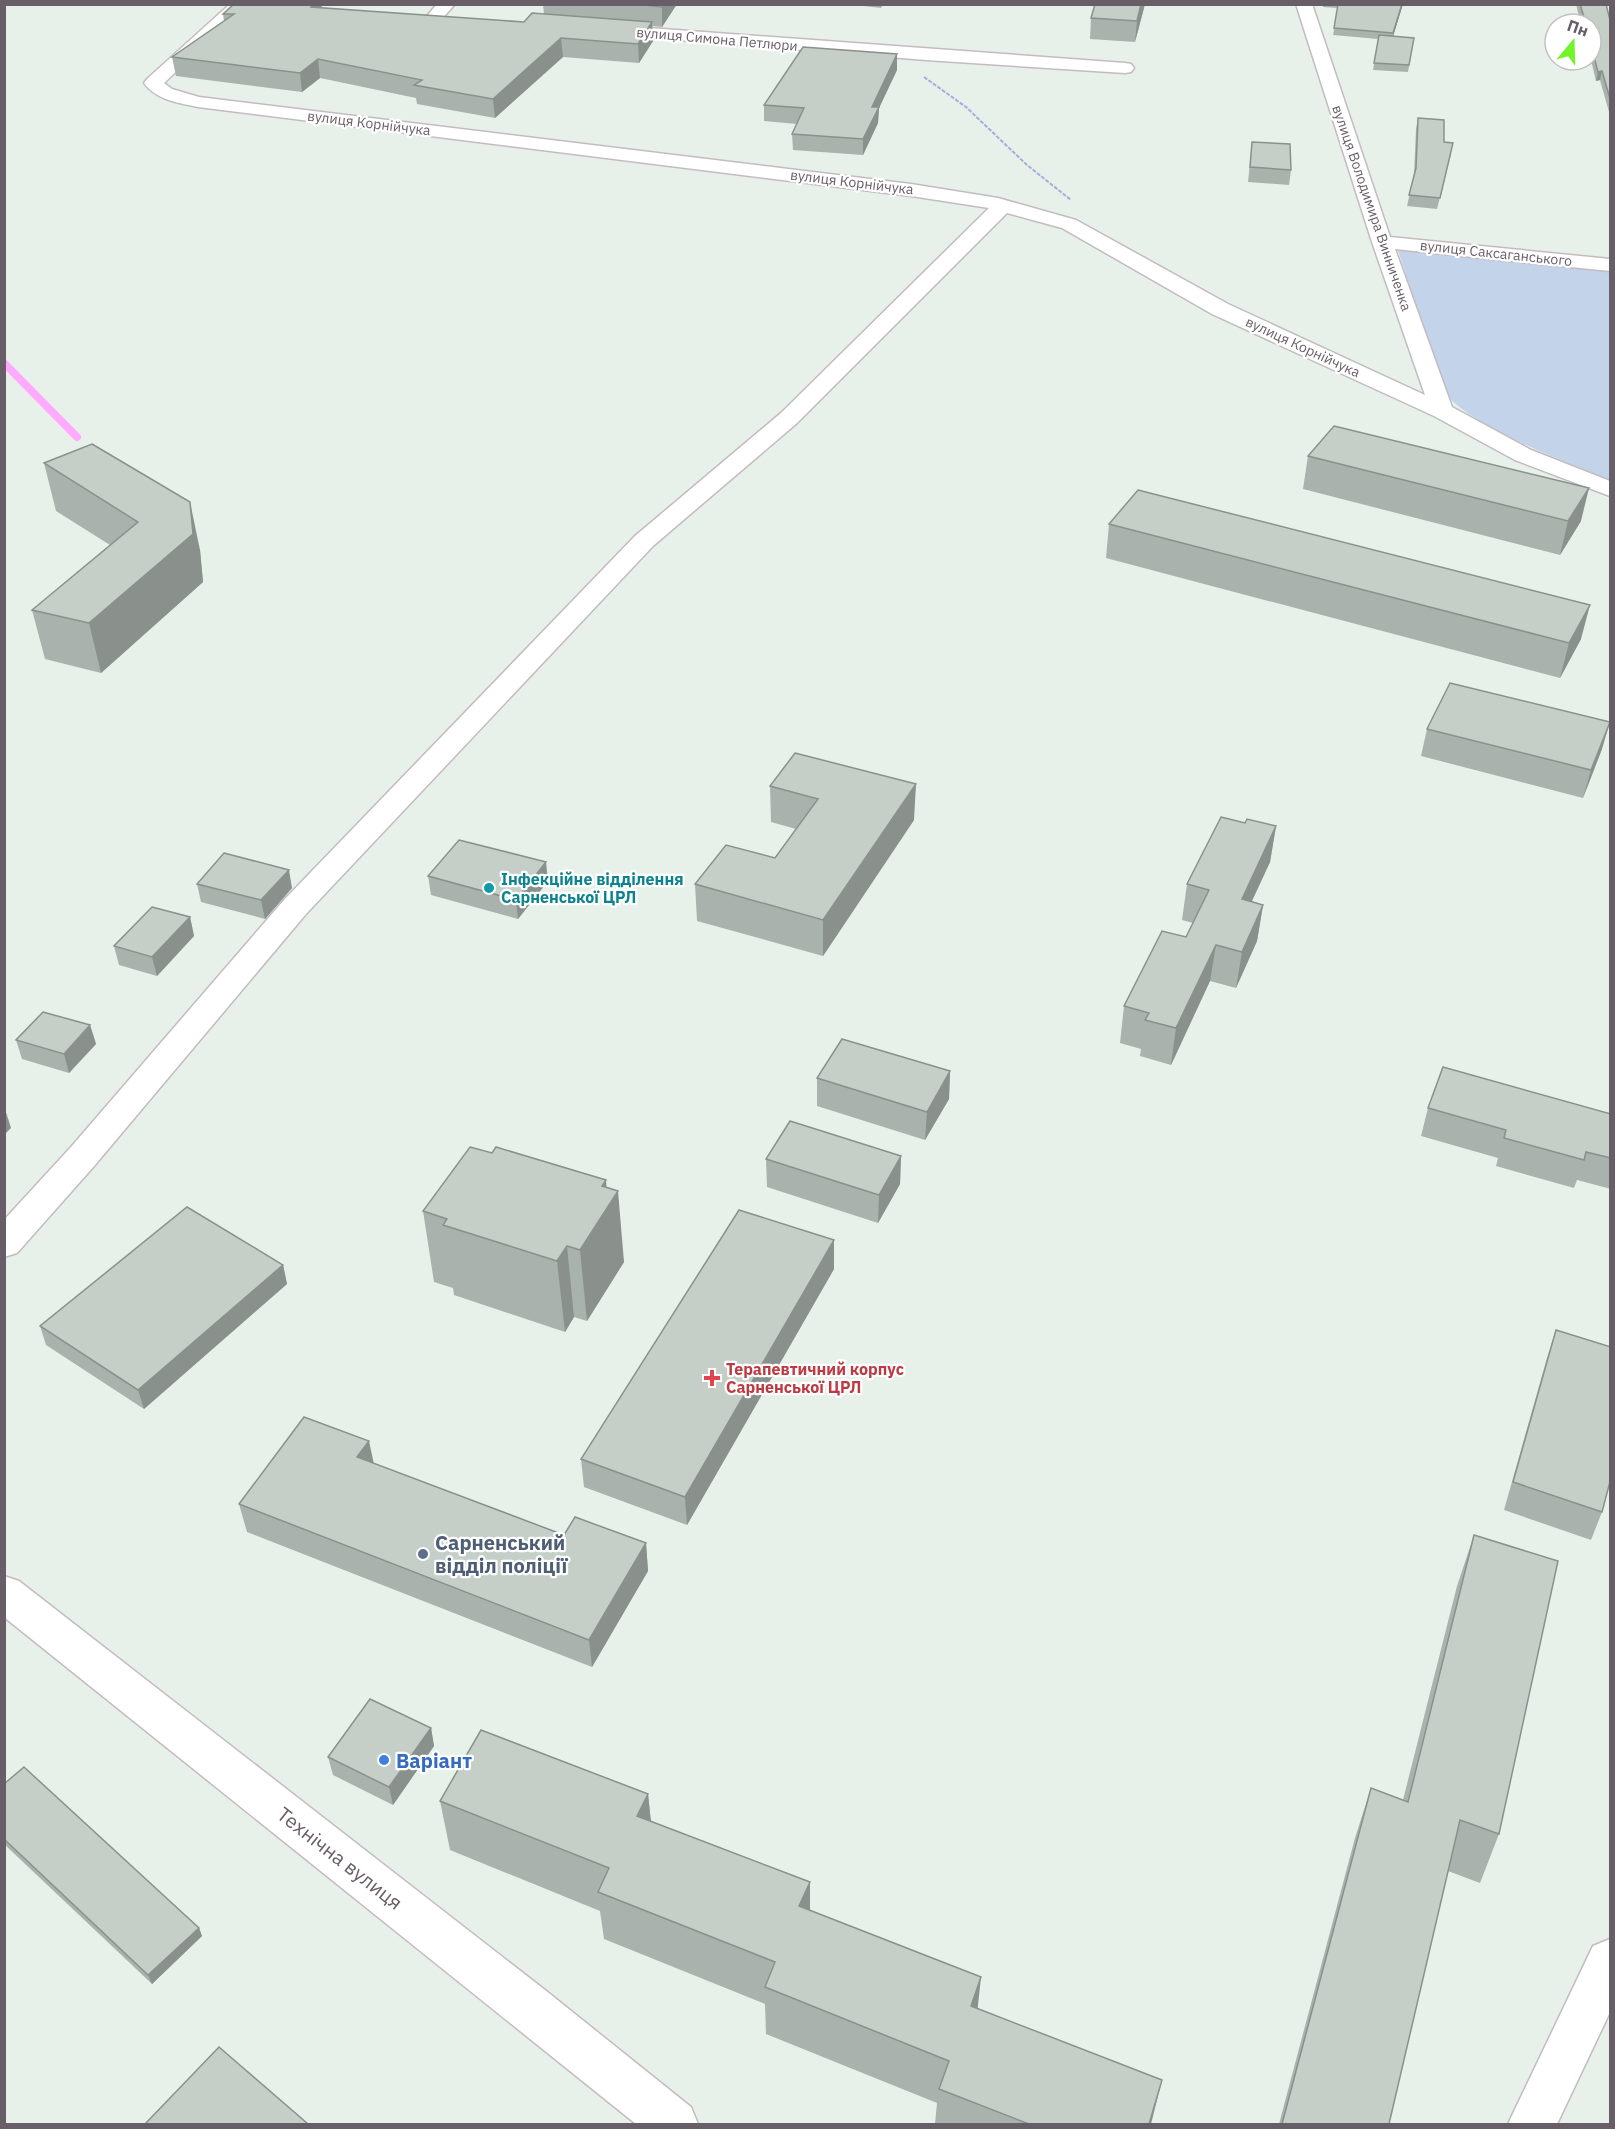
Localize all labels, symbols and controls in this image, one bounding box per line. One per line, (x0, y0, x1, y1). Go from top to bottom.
north arrow (1543, 12, 1603, 72)
text: Пн (1565, 15, 1591, 41)
street label: вулиця Симона Петлюри (636, 23, 798, 55)
street label: вулиця Володимира Винниченка (1328, 103, 1416, 314)
street label: вулиця Корнійчука (306, 106, 432, 140)
street label: вулиця Корнійчука (789, 165, 915, 199)
street label: вулиця Саксаганського (1419, 236, 1573, 270)
street label: вулиця Корнійчука (1243, 313, 1364, 382)
place label: Інфекційне відділення Сарненської ЦРЛ (501, 869, 684, 907)
marker: Інфекційне відділення Сарненської ЦРЛ (482, 881, 496, 895)
place label: Терапевтичний корпус Сарненської ЦРЛ (726, 1359, 904, 1397)
marker: Терапевтичний корпус Сарненської ЦРЛ (703, 1369, 721, 1387)
place label: Сарненський відділ поліції (435, 1529, 568, 1579)
marker: Сарненський відділ поліції (416, 1547, 430, 1561)
place label: Варіант (396, 1747, 472, 1774)
marker: Варіант (377, 1753, 391, 1767)
street label: Технічна вулиця (272, 1801, 408, 1915)

